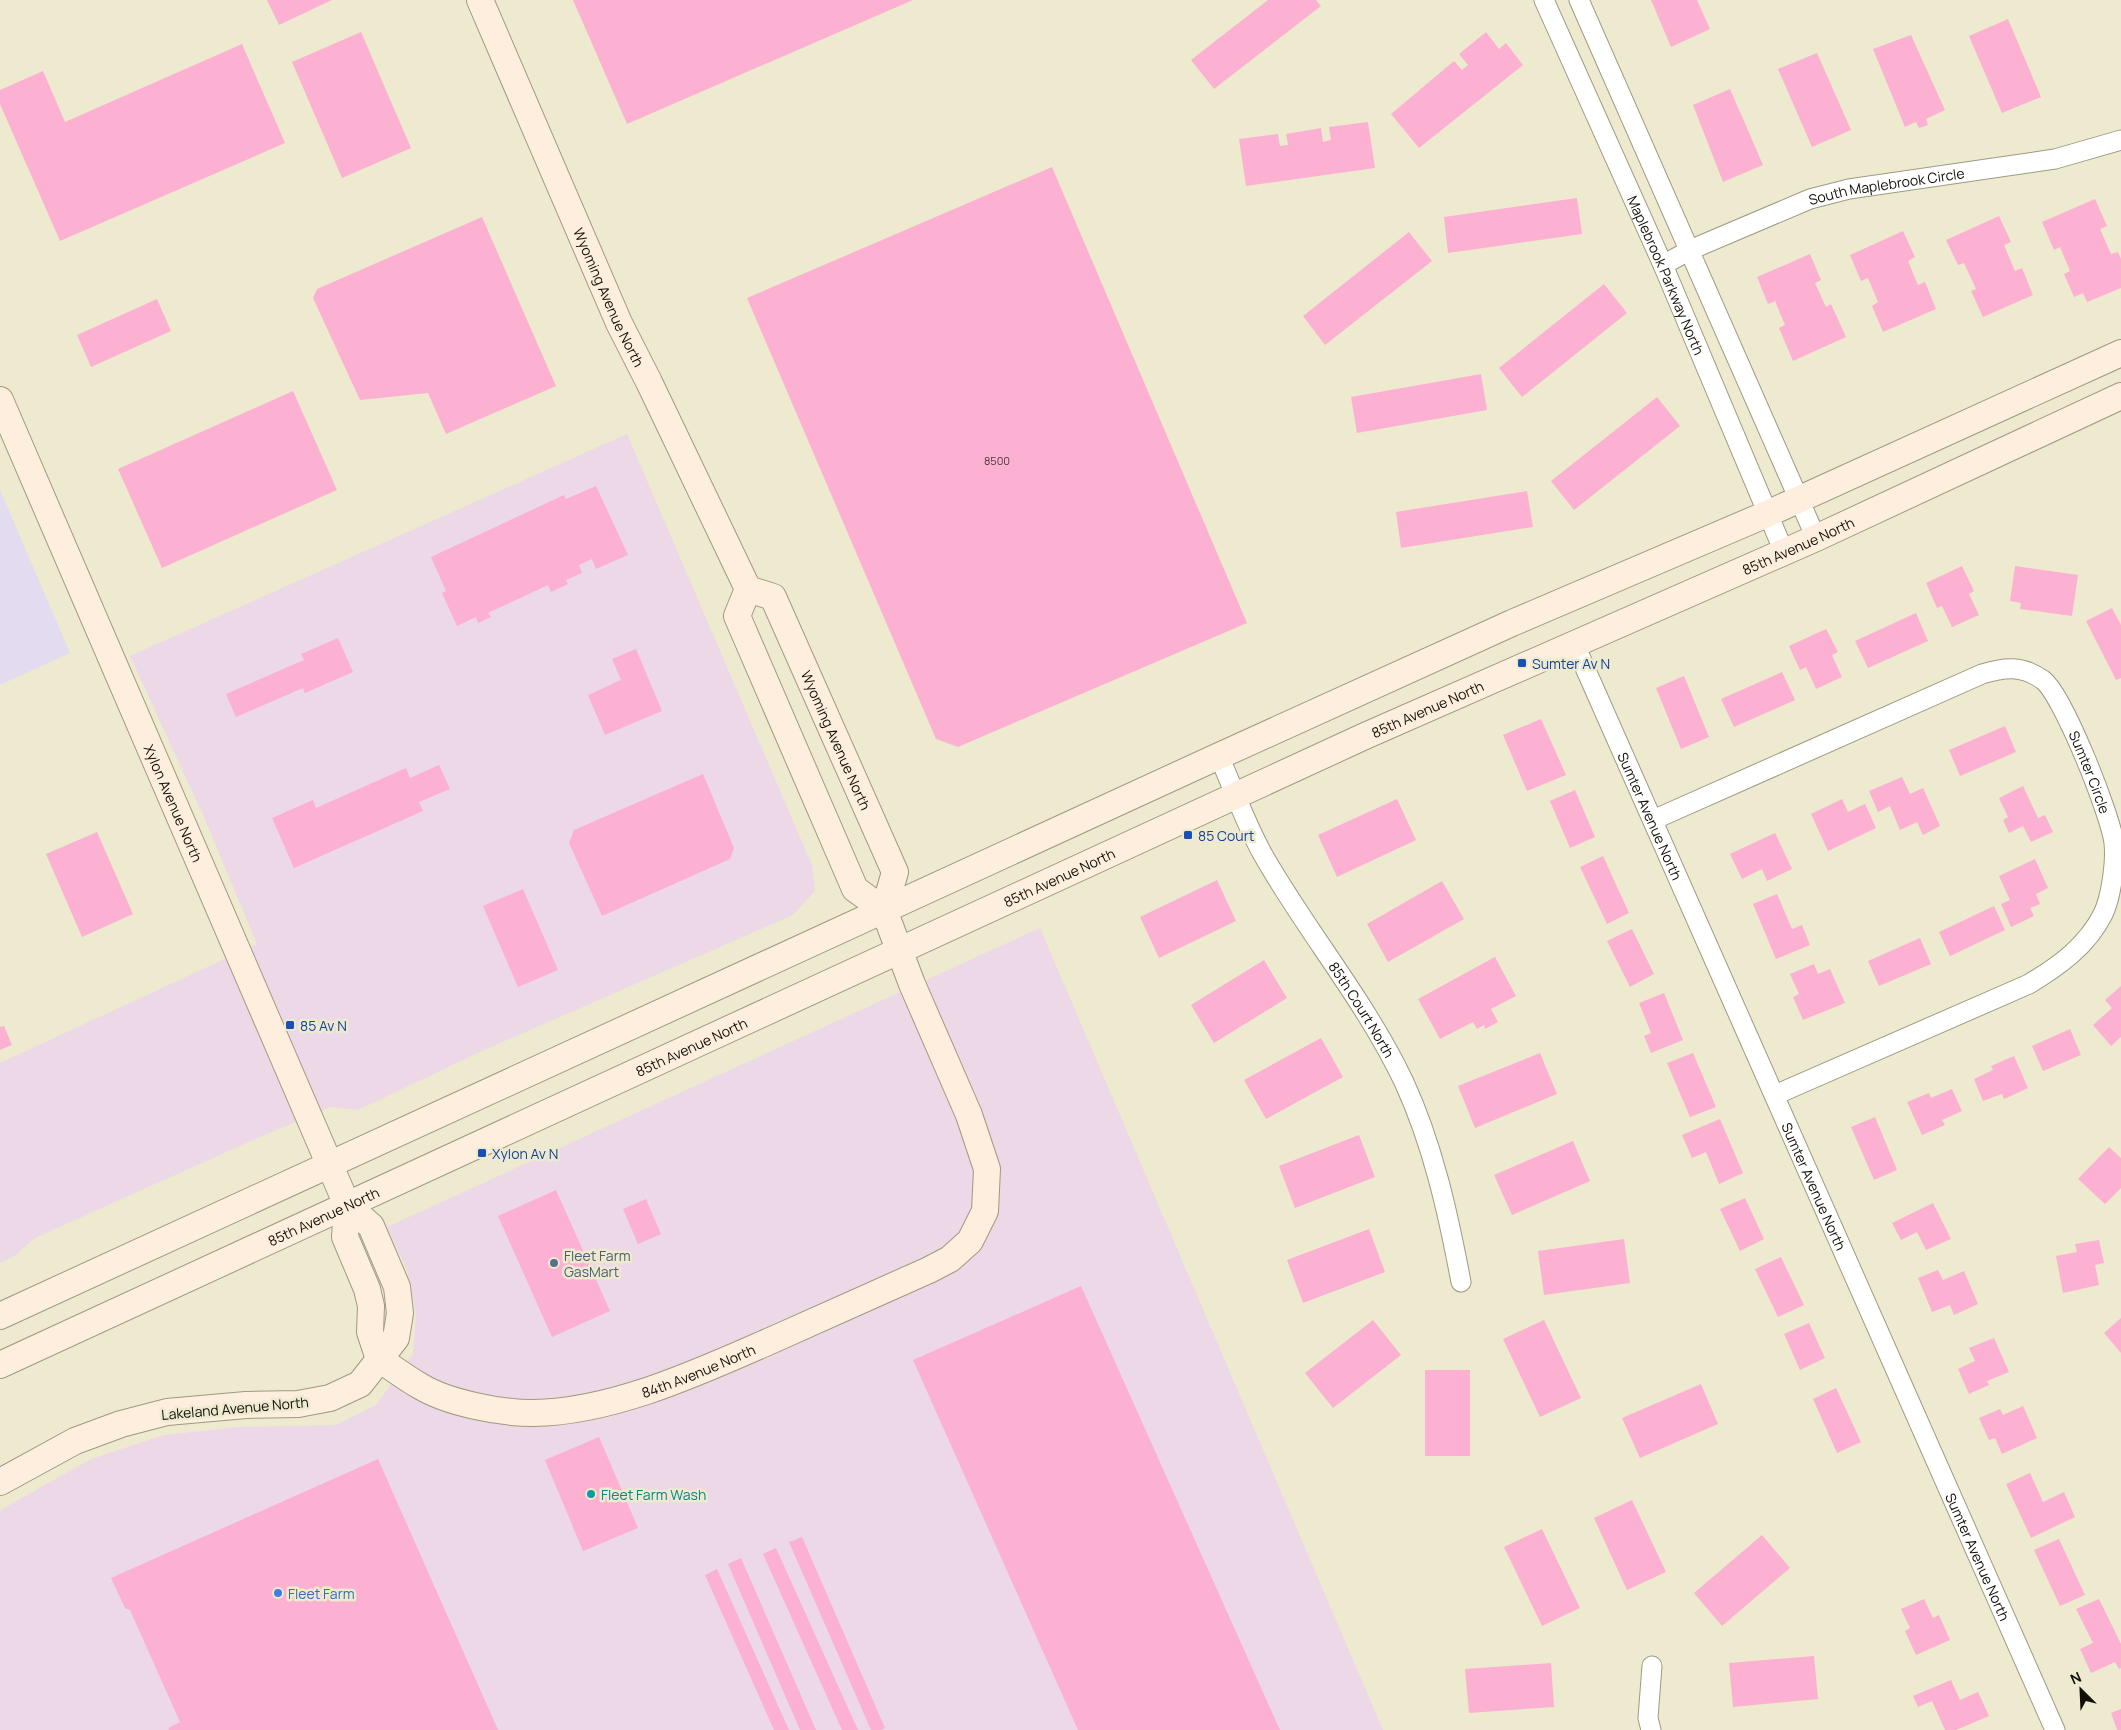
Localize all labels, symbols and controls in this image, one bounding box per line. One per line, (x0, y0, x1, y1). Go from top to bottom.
street label: South Maplebrook Circle (1806, 163, 1966, 209)
street label: Maplebrook Parkway North (1623, 192, 1709, 357)
street label: Wyoming Avenue North (570, 225, 649, 370)
house number: 8500 (984, 453, 1010, 468)
street label: 85th Avenue North (1739, 512, 1857, 579)
place label: Sumter Av N (1532, 654, 1610, 673)
marker: Sumter Av N (1516, 657, 1528, 669)
street label: Wyoming Avenue North (797, 667, 876, 813)
street label: 85th Avenue North (1368, 676, 1486, 742)
street label: Sumter Circle (2065, 727, 2115, 816)
street label: Xylon Avenue North (140, 741, 207, 865)
street label: Sumter Avenue North (1614, 749, 1687, 883)
place label: 85 Court (1198, 826, 1255, 845)
marker: 85 Court (1182, 829, 1194, 841)
street label: 85th Avenue North (1000, 843, 1118, 911)
street label: 85th Court North (1325, 958, 1399, 1061)
street label: 85th Avenue North (632, 1013, 750, 1080)
place label: 85 Av N (300, 1016, 347, 1035)
marker: 85 Av N (284, 1019, 296, 1031)
street label: Sumter Avenue North (1778, 1119, 1851, 1253)
place label: Xylon Av N (492, 1144, 558, 1163)
marker: Xylon Av N (476, 1147, 488, 1159)
street label: 85th Avenue North (265, 1182, 382, 1250)
place label: Fleet Farm GasMart (564, 1246, 631, 1281)
marker: Fleet Farm GasMart (548, 1257, 560, 1269)
street label: 84th Avenue North (639, 1339, 758, 1402)
street label: Lakeland Avenue North (161, 1392, 309, 1424)
place label: Fleet Farm Wash (601, 1485, 706, 1504)
marker: Fleet Farm Wash (585, 1488, 597, 1500)
street label: Sumter Avenue North (1942, 1490, 2015, 1623)
place label: Fleet Farm (288, 1584, 355, 1603)
marker: Fleet Farm (272, 1587, 284, 1599)
north arrow (2056, 1665, 2106, 1715)
text: N (2067, 1667, 2084, 1688)

